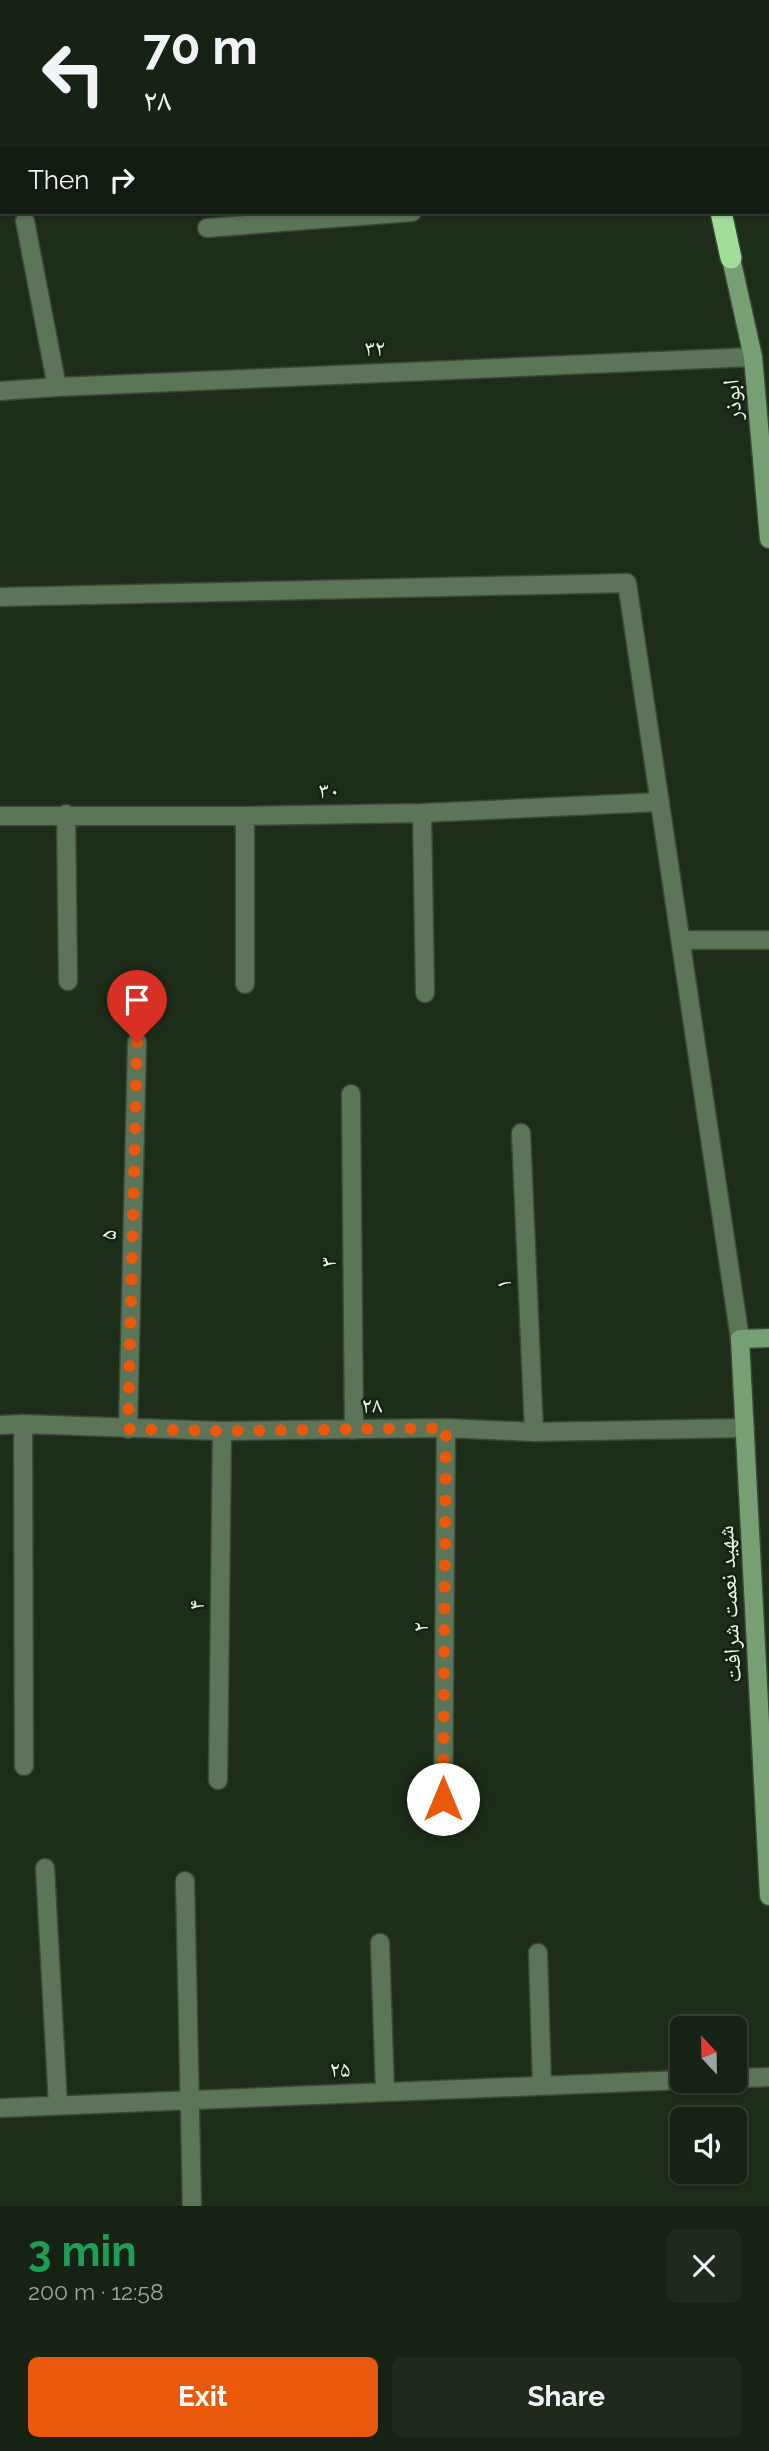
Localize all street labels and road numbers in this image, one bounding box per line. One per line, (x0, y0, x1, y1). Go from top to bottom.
street label: ۳۲ (364, 334, 386, 361)
street label: ابوذر (716, 378, 748, 423)
street label: ۳۰ (318, 776, 340, 803)
street label: ۵ (94, 1230, 121, 1240)
street label: ۳ (314, 1257, 341, 1267)
street label: ۱ (489, 1278, 516, 1290)
street label: ۲۸ (361, 1391, 383, 1418)
street label: شهید نعمت شرافت (711, 1525, 746, 1683)
street label: ۴ (182, 1600, 209, 1610)
street label: ۲ (406, 1622, 433, 1632)
street label: ۲۵ (329, 2055, 351, 2082)

